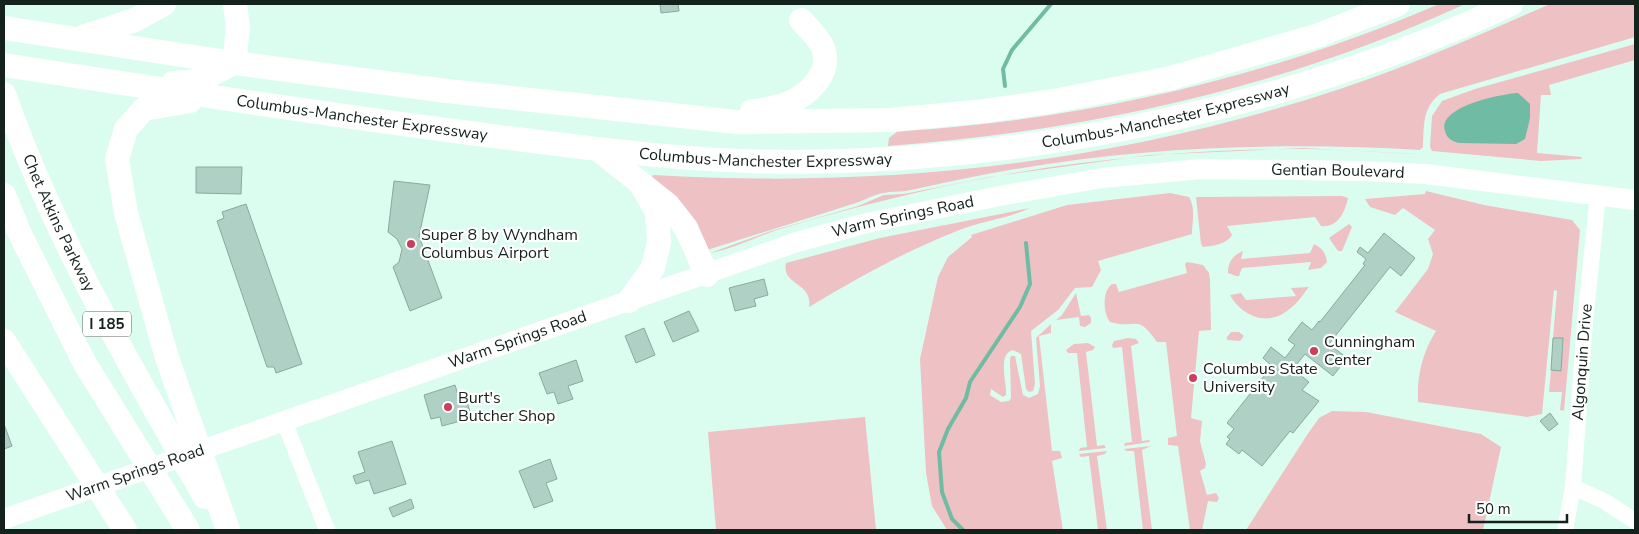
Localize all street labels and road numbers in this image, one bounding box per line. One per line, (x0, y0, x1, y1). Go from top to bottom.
street label: Columbus-Manchester Expressway (1040, 77, 1293, 154)
street label: Columbus-Manchester Expressway (235, 90, 490, 146)
street label: Columbus-Manchester Expressway (638, 143, 894, 173)
street label: Chet Atkins Parkway (17, 151, 101, 296)
street label: Gentian Boulevard (1271, 159, 1405, 184)
street label: Warm Springs Road (829, 191, 976, 243)
street label: Algonquin Drive (1567, 303, 1598, 421)
street label: Warm Springs Road (446, 305, 590, 374)
road number: I 185 (83, 312, 131, 336)
street label: Warm Springs Road (63, 439, 207, 507)

